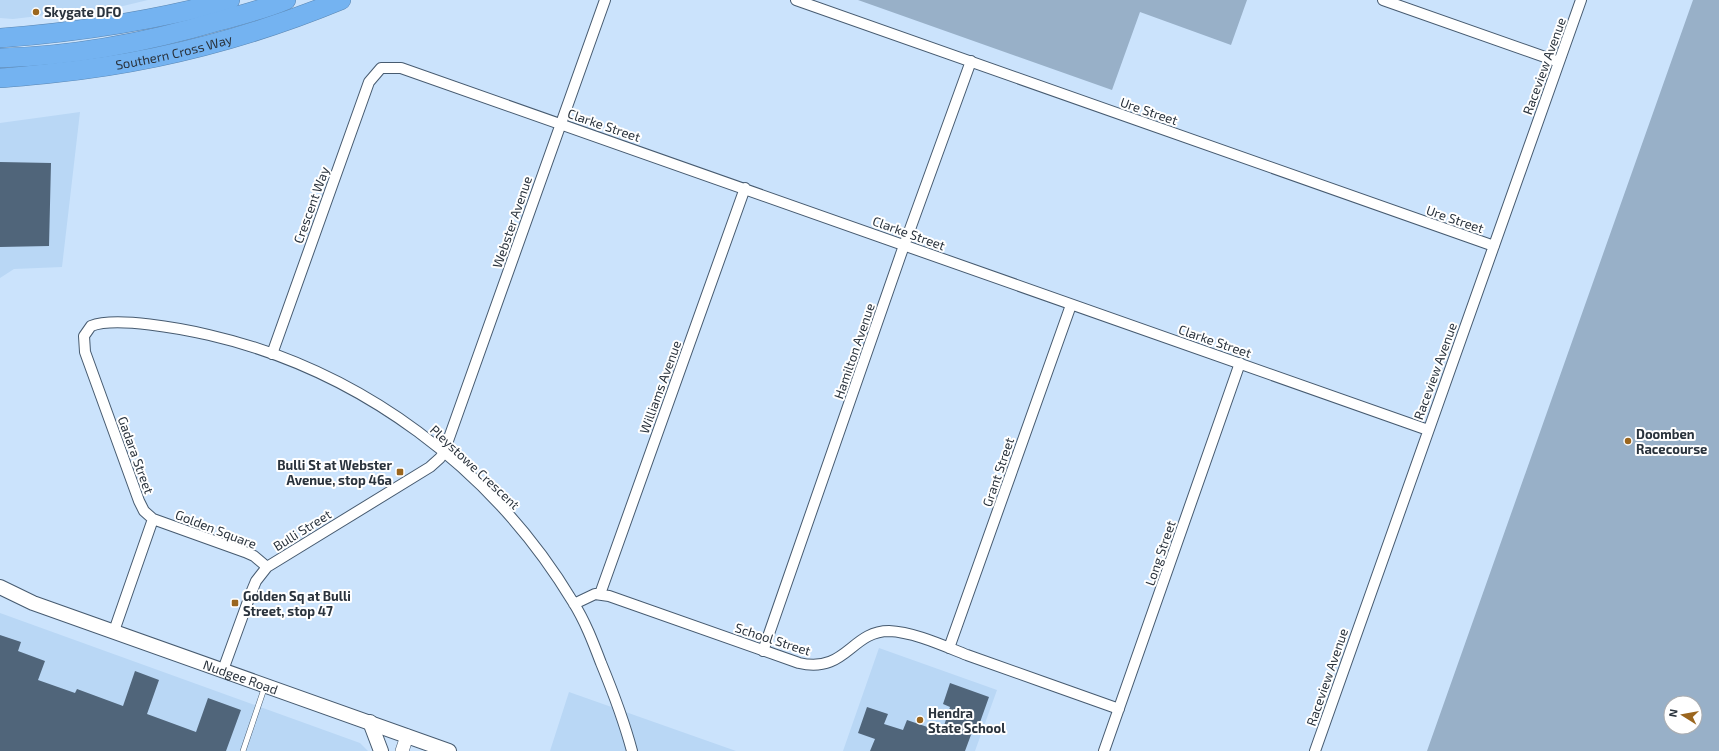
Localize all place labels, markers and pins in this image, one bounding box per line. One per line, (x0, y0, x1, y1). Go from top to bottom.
place label: Skygate DFO (44, 4, 122, 20)
marker: Skygate DFO (31, 7, 41, 17)
place label: Doomben Racecourse (1636, 426, 1707, 457)
marker: Doomben Racecourse (1623, 436, 1633, 446)
place label: Bulli St at Webster Avenue, stop 46a (277, 457, 392, 488)
marker: Bulli St at Webster Avenue, stop 46a (395, 467, 405, 477)
place label: Golden Sq at Bulli Street, stop 47 (243, 588, 351, 619)
marker: Golden Sq at Bulli Street, stop 47 (230, 598, 240, 608)
place label: Hendra State School (928, 705, 1006, 736)
marker: Hendra State School (915, 715, 925, 725)

